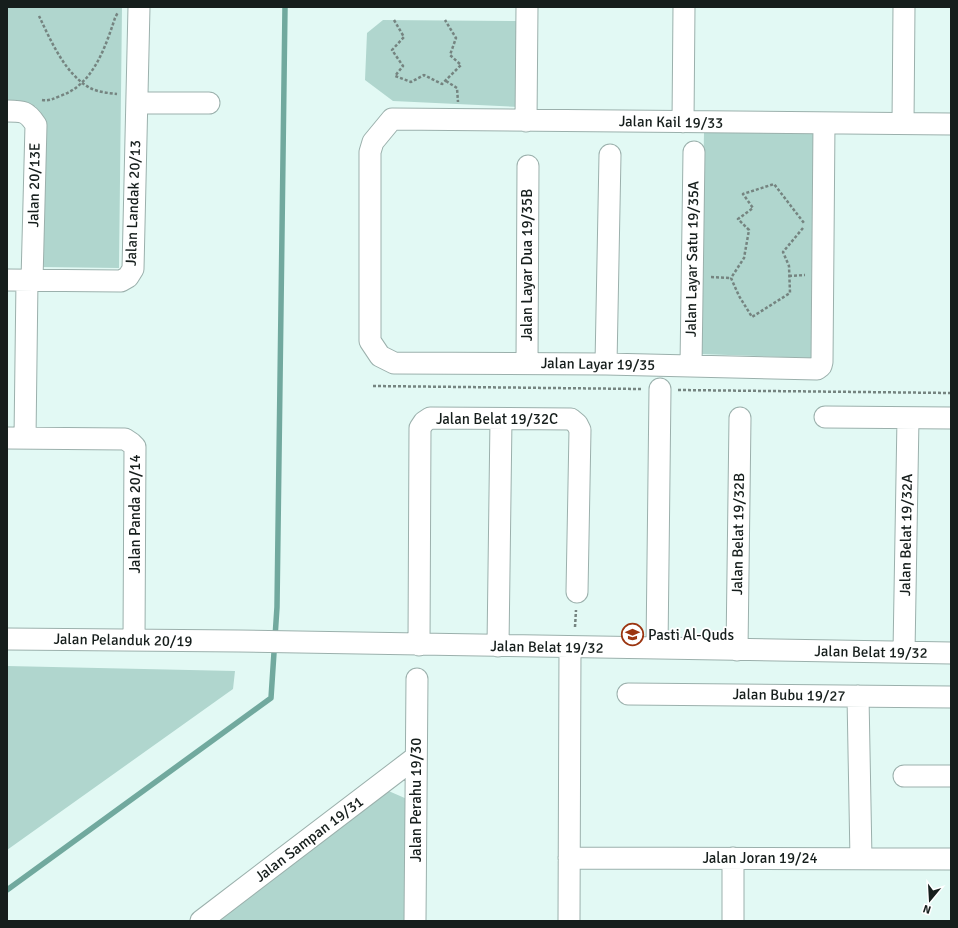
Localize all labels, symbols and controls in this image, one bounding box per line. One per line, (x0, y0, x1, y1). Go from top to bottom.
street label: Jalan Kail 19/33 (619, 112, 723, 132)
street label: Jalan Landak 20/13 (122, 140, 144, 266)
street label: Jalan 20/13E (24, 143, 44, 227)
street label: Jalan Layar Satu 19/35A (682, 181, 702, 337)
street label: Jalan Layar Dua 19/35B (518, 189, 536, 341)
street label: Jalan Layar 19/35 (541, 354, 655, 374)
street label: Jalan Belat 19/32C (436, 410, 558, 428)
street label: Jalan Panda 20/14 (126, 454, 144, 574)
street label: Jalan Belat 19/32B (728, 473, 748, 595)
street label: Jalan Belat 19/32A (896, 474, 916, 596)
school or university icon: Pasti Al-Quds (620, 622, 646, 648)
place label: Pasti Al-Quds (648, 626, 735, 644)
street label: Jalan Pelanduk 20/19 (53, 630, 193, 650)
street label: Jalan Belat 19/32 (490, 637, 604, 657)
street label: Jalan Belat 19/32 (814, 642, 928, 662)
street label: Jalan Bubu 19/27 (732, 685, 846, 705)
street label: Jalan Perahu 19/30 (407, 738, 425, 862)
street label: Jalan Sampan 19/31 (251, 792, 367, 886)
street label: Jalan Joran 19/24 (702, 849, 818, 867)
north arrow (910, 880, 950, 920)
text: N (921, 902, 933, 916)

